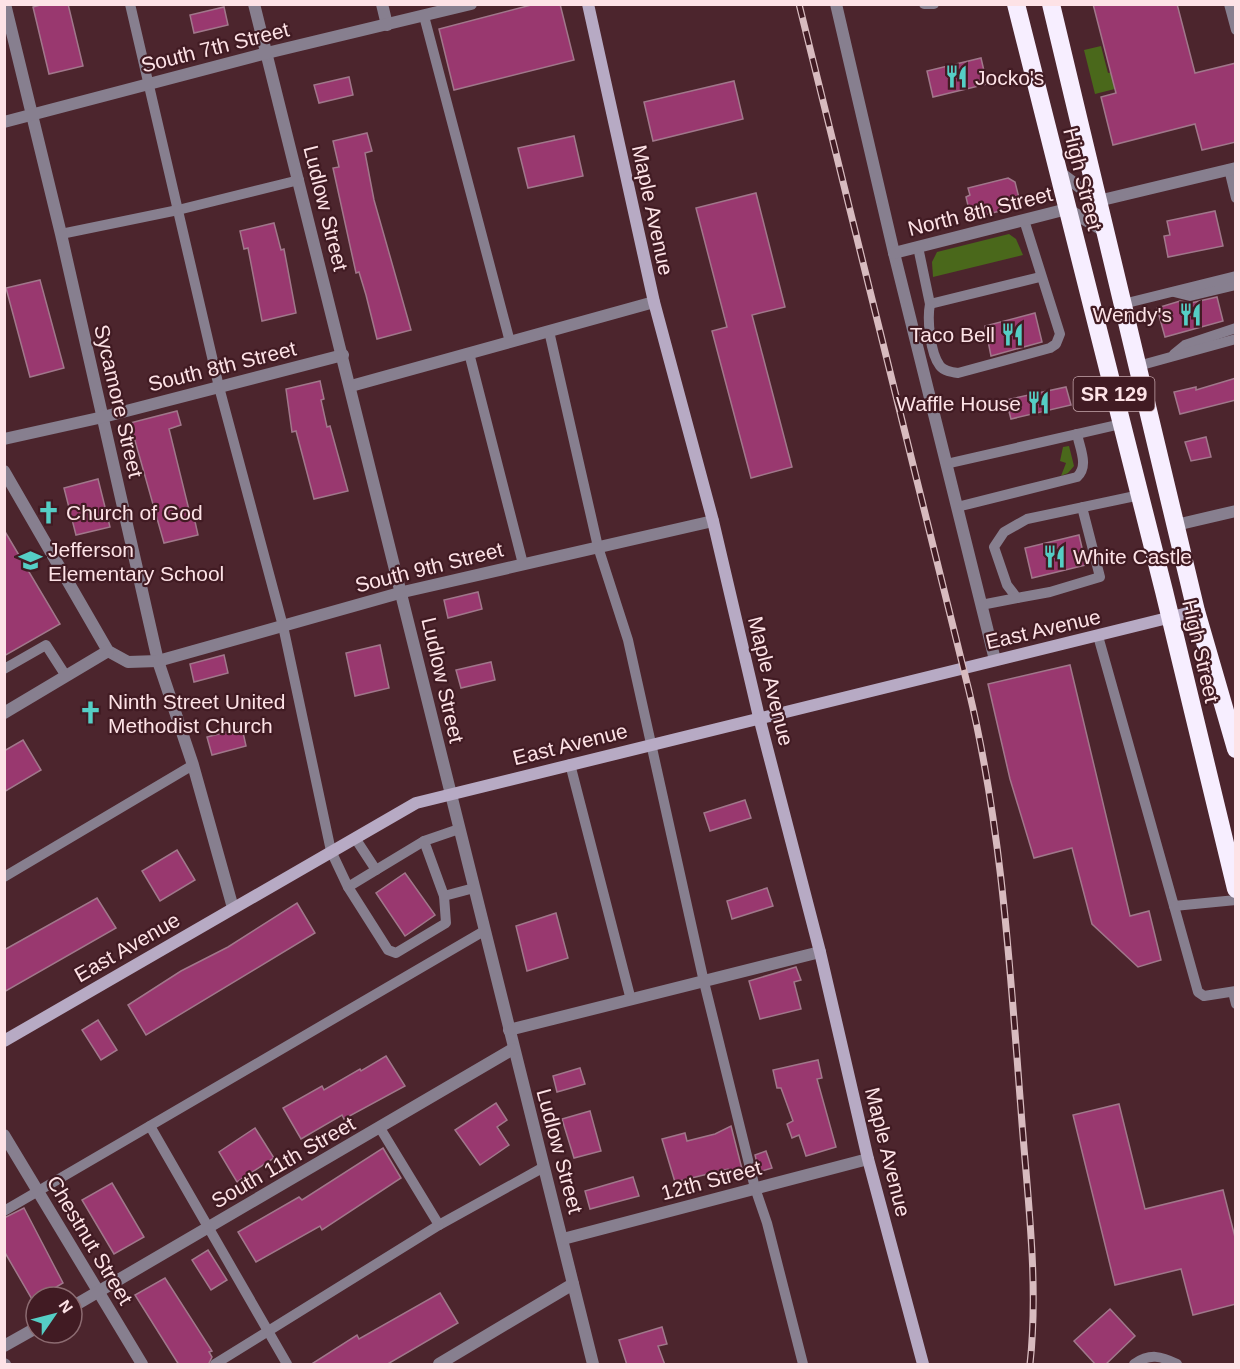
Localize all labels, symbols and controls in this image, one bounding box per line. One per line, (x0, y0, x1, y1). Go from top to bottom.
street label: South 7th Street (139, 17, 292, 77)
restaurant icon: Jocko's (944, 64, 970, 90)
place label: Jocko's (975, 66, 1044, 89)
street label: High Street (1059, 125, 1107, 233)
street label: Ludlow Street (299, 143, 353, 273)
street label: Maple Avenue (628, 143, 678, 277)
street label: North 8th Street (905, 182, 1055, 240)
restaurant icon: Wendy's (1177, 301, 1203, 327)
place label: Wendy's (1093, 303, 1172, 326)
restaurant icon: Taco Bell (1000, 321, 1026, 347)
street label: Sycamore Street (90, 322, 148, 480)
place label: Taco Bell (910, 323, 995, 346)
street label: South 8th Street (146, 336, 299, 396)
road number: SR 129 (1074, 377, 1154, 411)
restaurant icon: Waffle House (1026, 390, 1052, 416)
place label: Waffle House (896, 392, 1021, 415)
church icon: Church of God (35, 499, 61, 525)
place label: Church of God (66, 501, 203, 524)
street label: South 9th Street (353, 537, 506, 597)
place label: Jefferson Elementary School (48, 538, 224, 585)
restaurant icon: White Castle (1042, 543, 1068, 569)
place label: White Castle (1073, 545, 1192, 568)
school or university icon: Jefferson Elementary School (17, 548, 43, 574)
street label: High Street (1178, 597, 1224, 705)
street label: East Avenue (983, 605, 1103, 653)
street label: Maple Avenue (744, 614, 798, 748)
street label: Ludlow Street (417, 615, 469, 745)
place label: Ninth Street United Methodist Church (108, 690, 285, 737)
church icon: Ninth Street United Methodist Church (77, 700, 103, 726)
street label: East Avenue (510, 719, 630, 769)
street label: East Avenue (70, 908, 184, 986)
street label: Maple Avenue (861, 1085, 915, 1219)
street label: Ludlow Street (532, 1086, 588, 1216)
street label: South 11th Street (207, 1111, 359, 1212)
street label: 12th Street (658, 1156, 764, 1204)
street label: Chestnut Street (43, 1172, 138, 1309)
north arrow (24, 1285, 84, 1345)
text: N (56, 1297, 76, 1316)

